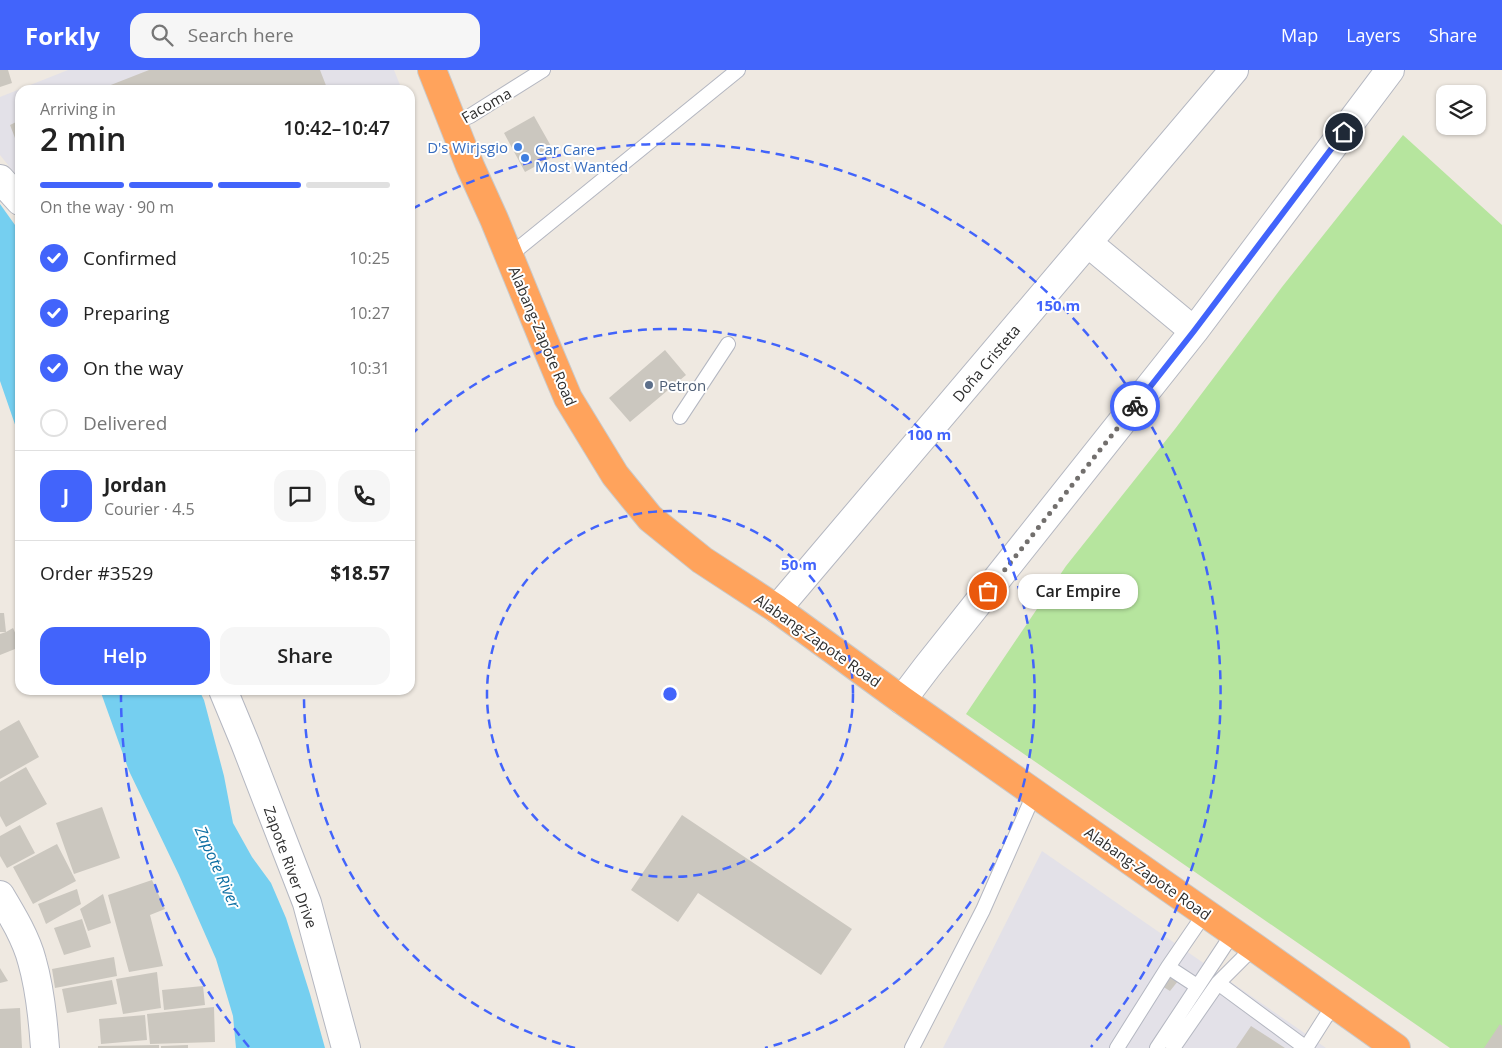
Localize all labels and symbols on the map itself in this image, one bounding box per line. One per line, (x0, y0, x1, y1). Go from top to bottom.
street label: Facoma (457, 83, 515, 127)
pin (1323, 111, 1365, 153)
place label: D's Wirjsgio (427, 137, 508, 157)
place label: Car Care Most Wanted (535, 139, 628, 176)
marker: D's Wirjsgio (512, 141, 524, 153)
marker: Car Care Most Wanted (519, 152, 531, 164)
street label: Alabang-Zapote Road (505, 263, 581, 409)
text: 150 m (1036, 295, 1080, 315)
street label: Doña Cristeta (948, 320, 1024, 406)
place label: Petron (659, 375, 706, 395)
marker: Petron (643, 379, 655, 391)
courier (1110, 381, 1160, 431)
text: 100 m (907, 424, 951, 444)
text: 50 m (781, 554, 817, 574)
pin (967, 570, 1009, 612)
callout: Car Empire (1018, 574, 1138, 608)
street label: Alabang-Zapote Road (751, 589, 885, 691)
centre of rings (661, 685, 679, 703)
street label: Zapote River Drive (260, 803, 322, 931)
water label: Zapote River (190, 821, 246, 912)
street label: Alabang-Zapote Road (1081, 822, 1215, 924)

